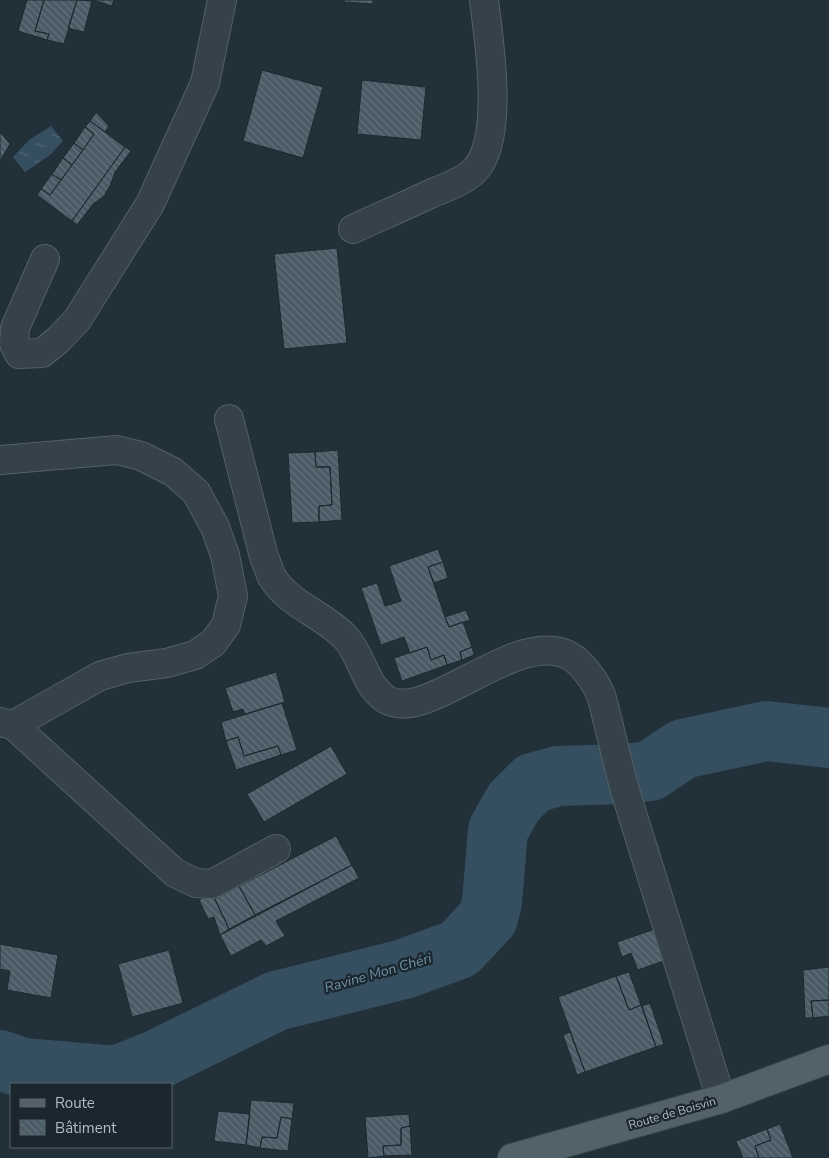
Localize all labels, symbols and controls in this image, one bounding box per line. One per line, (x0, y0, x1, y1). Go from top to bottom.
water label: Ravine Mon Chéri (322, 948, 434, 997)
legend (10, 1083, 172, 1148)
text: Route (55, 1093, 95, 1113)
street label: Route de Boisvin (626, 1093, 718, 1133)
text: Bâtiment (55, 1118, 117, 1138)

